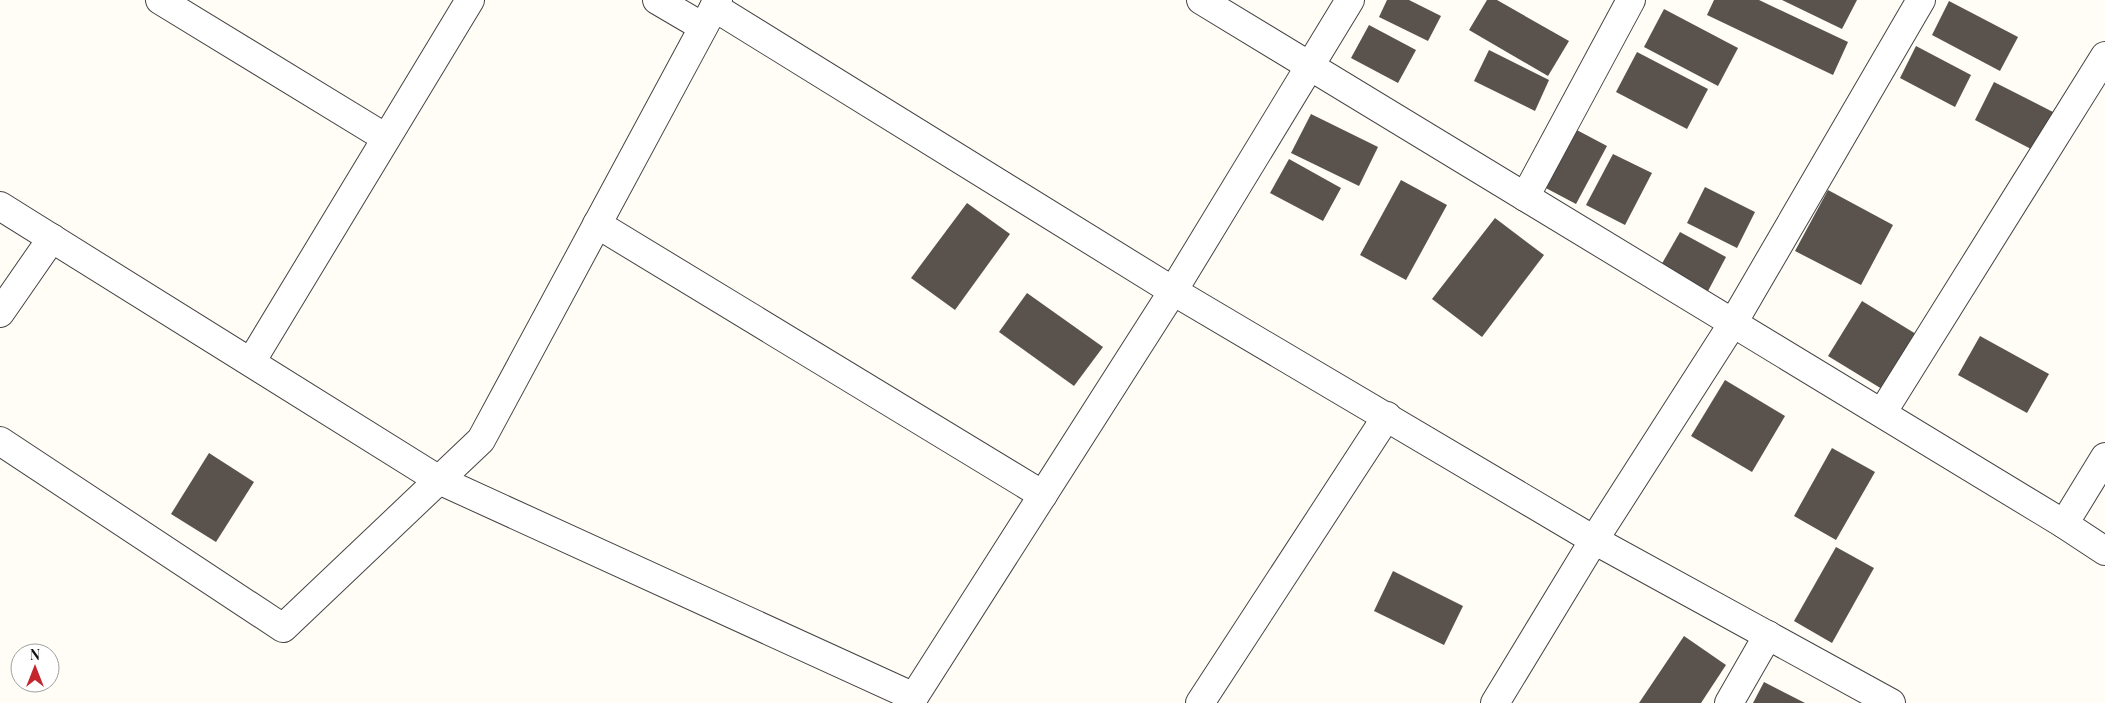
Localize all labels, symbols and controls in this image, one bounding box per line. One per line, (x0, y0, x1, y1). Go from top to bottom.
north arrow (10, 643, 60, 693)
text: N (30, 645, 40, 664)

